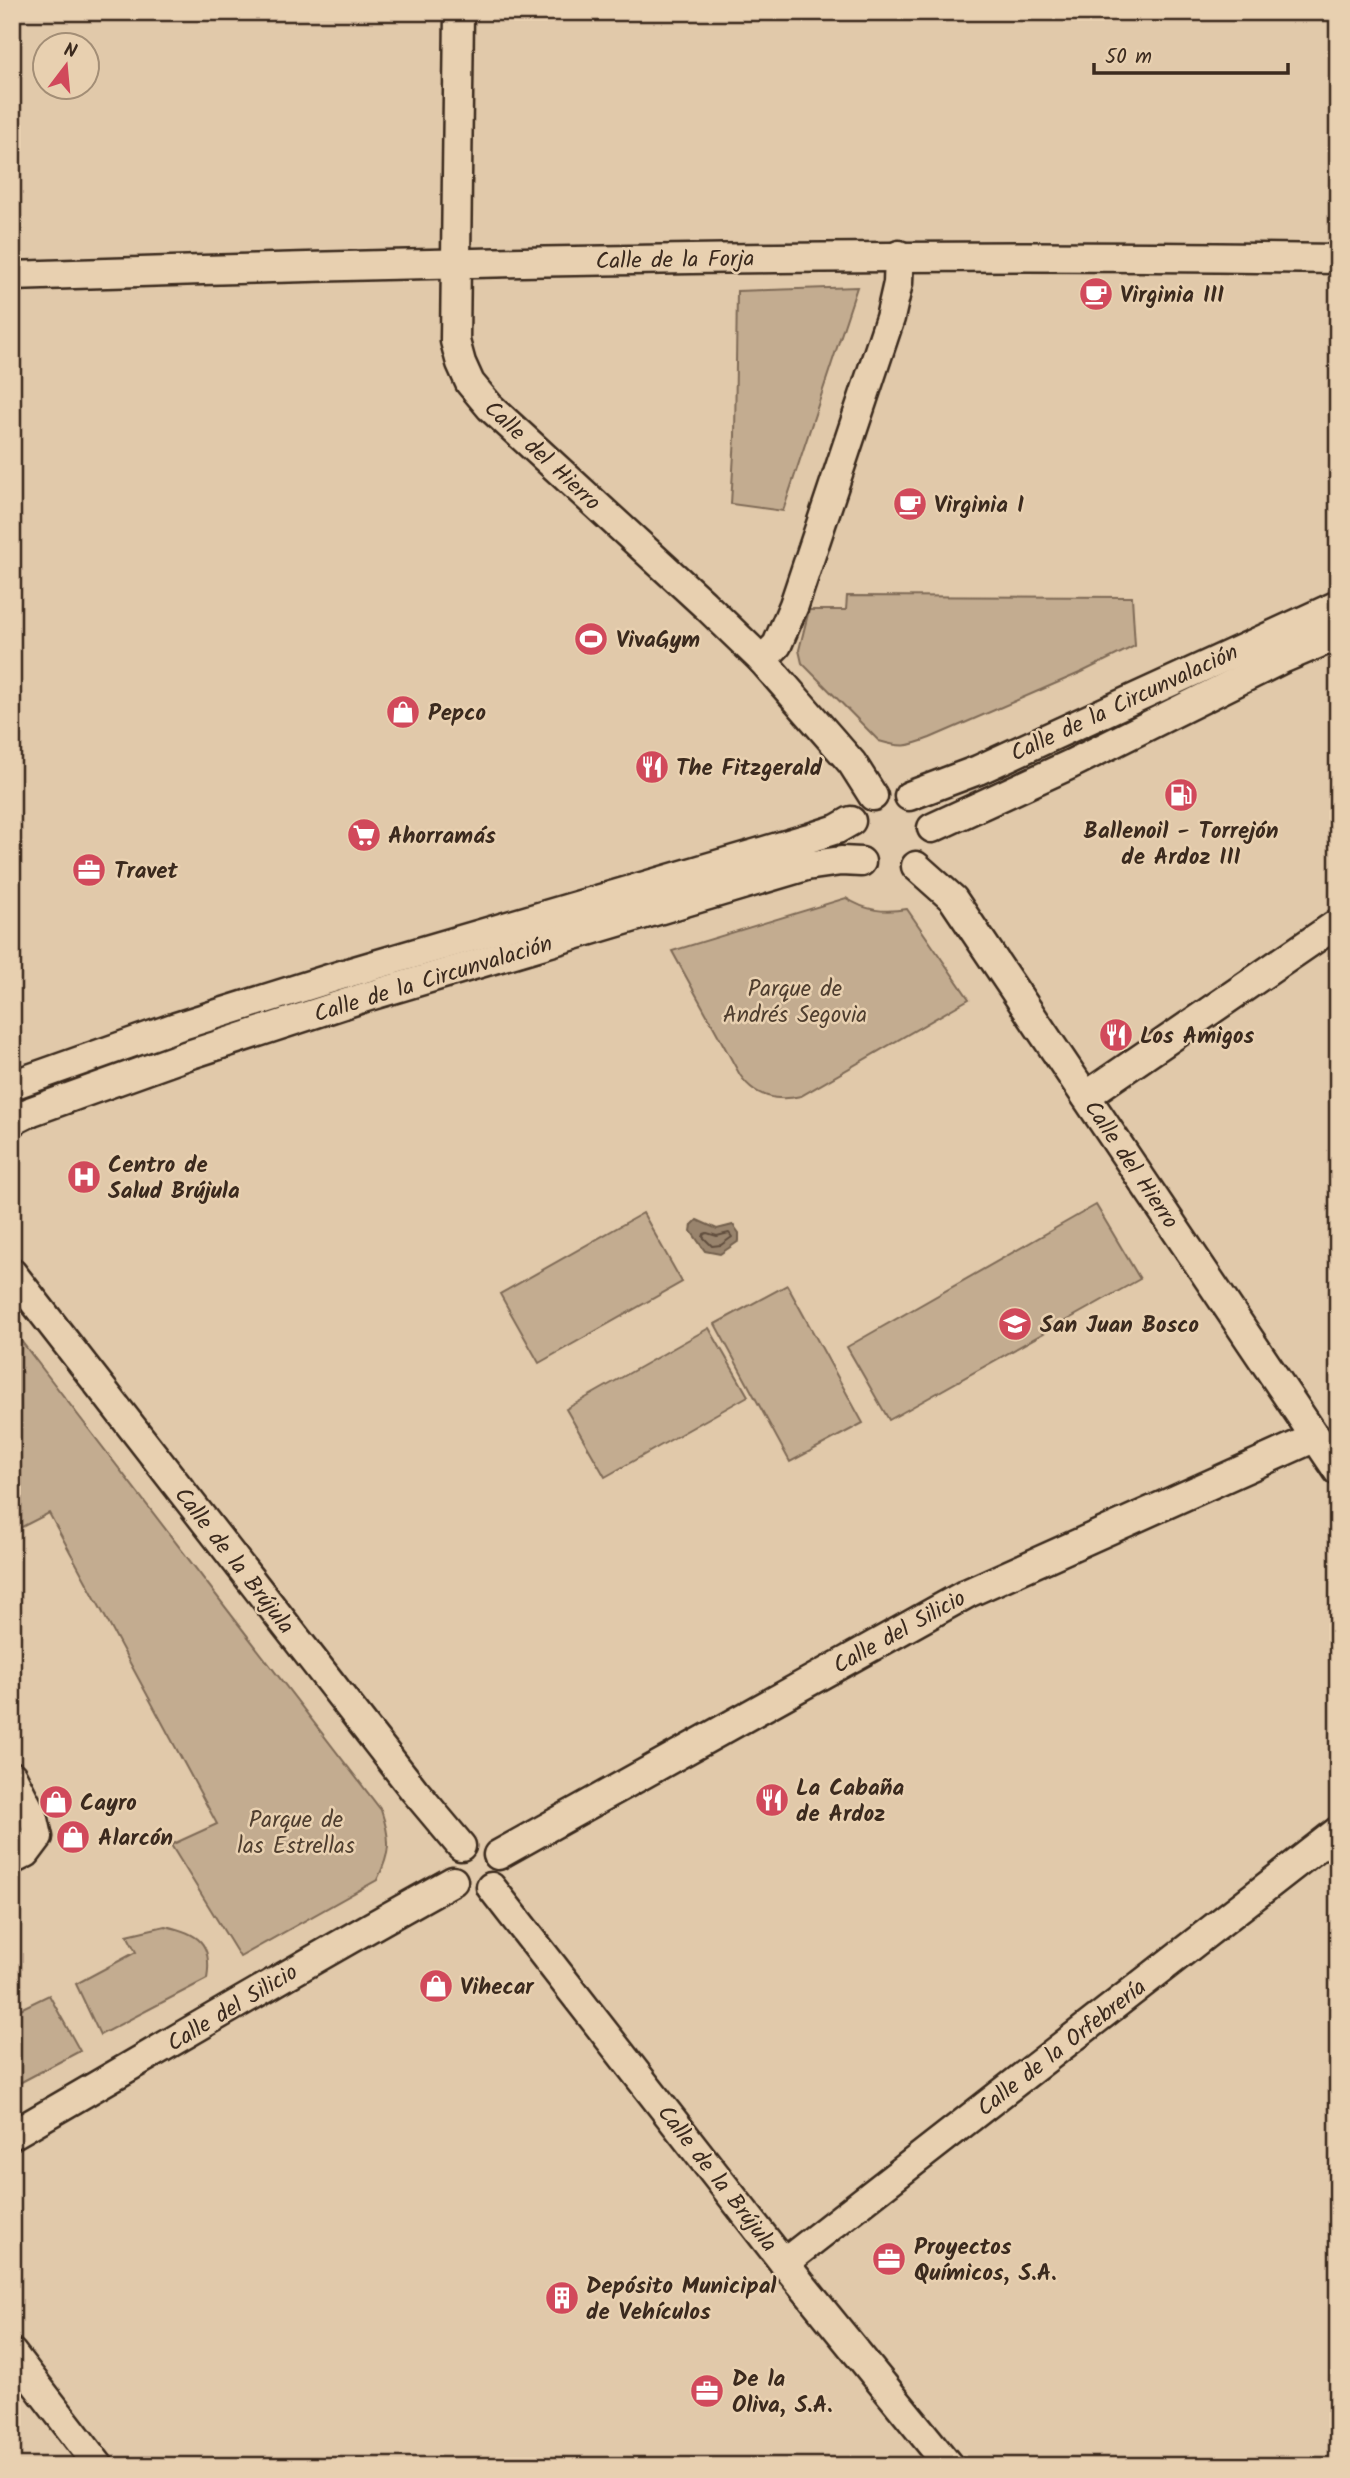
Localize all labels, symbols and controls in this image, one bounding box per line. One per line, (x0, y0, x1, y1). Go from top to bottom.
north arrow (32, 32, 102, 102)
scale bar (1094, 32, 1289, 76)
text: N (60, 36, 80, 68)
text: 50 m (1105, 41, 1152, 74)
street label: Calle de la Forja (595, 242, 755, 280)
cafe icon: Virginia III (1077, 275, 1115, 313)
place label: Virginia III (1120, 278, 1224, 314)
street label: Calle del Hierro (475, 392, 608, 520)
cafe icon: Virginia I (891, 485, 929, 523)
place label: Virginia I (934, 488, 1024, 524)
sports icon: VivaGym (572, 620, 610, 658)
place label: VivaGym (616, 623, 700, 659)
street label: Calle de la Circunvalación (1005, 635, 1245, 772)
shop icon: Pepco (384, 693, 422, 731)
place label: Pepco (428, 696, 486, 732)
restaurant icon: The Fitzgerald (633, 748, 671, 786)
place label: The Fitzgerald (676, 751, 823, 787)
fuel station icon: Ballenoil - Torrejón de Ardoz III (1162, 776, 1200, 814)
place label: Ballenoil - Torrejón de Ardoz III (1084, 814, 1279, 876)
supermarket icon: Ahorramás (345, 816, 383, 854)
place label: Ahorramás (388, 819, 496, 855)
office icon: Travet (70, 851, 108, 889)
place label: Travet (114, 854, 178, 890)
street label: Calle de la Circunvalación (310, 926, 557, 1033)
park label: Parque de Andrés Segovia (723, 972, 867, 1034)
restaurant icon: Los Amigos (1097, 1016, 1135, 1054)
place label: Los Amigos (1140, 1019, 1255, 1055)
street label: Calle del Hierro (1074, 1093, 1187, 1237)
place label: Centro de Salud Brújula (108, 1148, 240, 1210)
hospital icon: Centro de Salud Brújula (65, 1158, 103, 1196)
school or university icon: San Juan Bosco (996, 1305, 1034, 1343)
place label: San Juan Bosco (1040, 1308, 1199, 1344)
street label: Calle de la Brújula (164, 1480, 303, 1643)
street label: Calle del Silicio (827, 1581, 973, 1684)
place label: La Cabaña de Ardoz (796, 1771, 905, 1833)
restaurant icon: La Cabaña de Ardoz (753, 1781, 791, 1819)
shop icon: Cayro (37, 1783, 75, 1821)
place label: Cayro (80, 1786, 137, 1822)
park label: Parque de las Estrellas (237, 1803, 355, 1865)
shop icon: Alarcón (54, 1818, 92, 1856)
place label: Alarcón (98, 1821, 173, 1857)
street label: Calle del Silicio (161, 1955, 305, 2062)
shop icon: Vihecar (417, 1967, 455, 2005)
place label: Vihecar (460, 1970, 535, 2006)
street label: Calle de la Orfebrería (970, 1971, 1155, 2126)
street label: Calle de la Brújula (647, 2098, 786, 2261)
place label: Proyectos Químicos, S.A. (914, 2230, 1057, 2292)
office icon: Proyectos Químicos, S.A. (870, 2240, 908, 2278)
place label: Depósito Municipal de Vehículos (586, 2269, 777, 2331)
building icon: Depósito Municipal de Vehículos (543, 2279, 581, 2317)
place label: De la Oliva, S.A. (732, 2362, 833, 2424)
office icon: De la Oliva, S.A. (688, 2372, 726, 2410)

